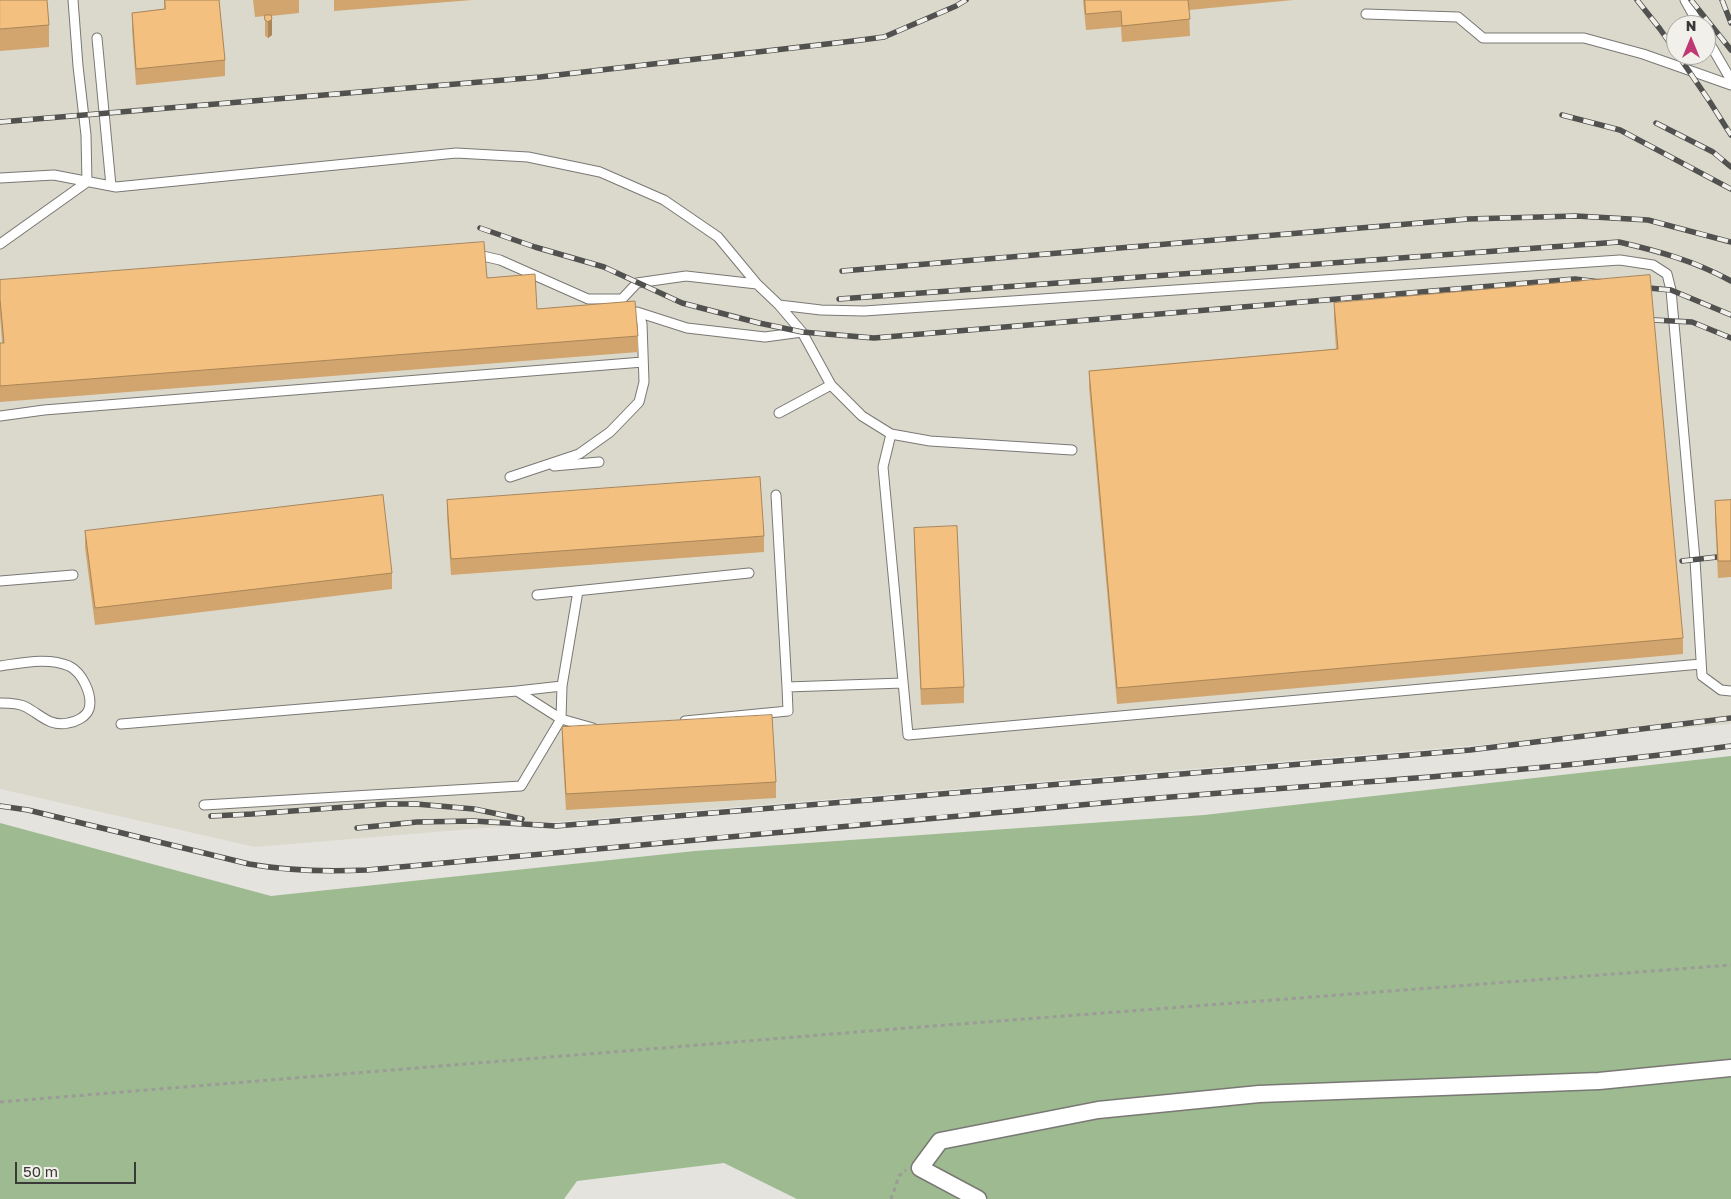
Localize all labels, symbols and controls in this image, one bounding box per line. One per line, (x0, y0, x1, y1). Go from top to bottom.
north arrow (1666, 15, 1716, 65)
text: N (1686, 17, 1696, 34)
scale bar (18, 1152, 139, 1184)
text: 50 m (23, 1162, 58, 1180)

